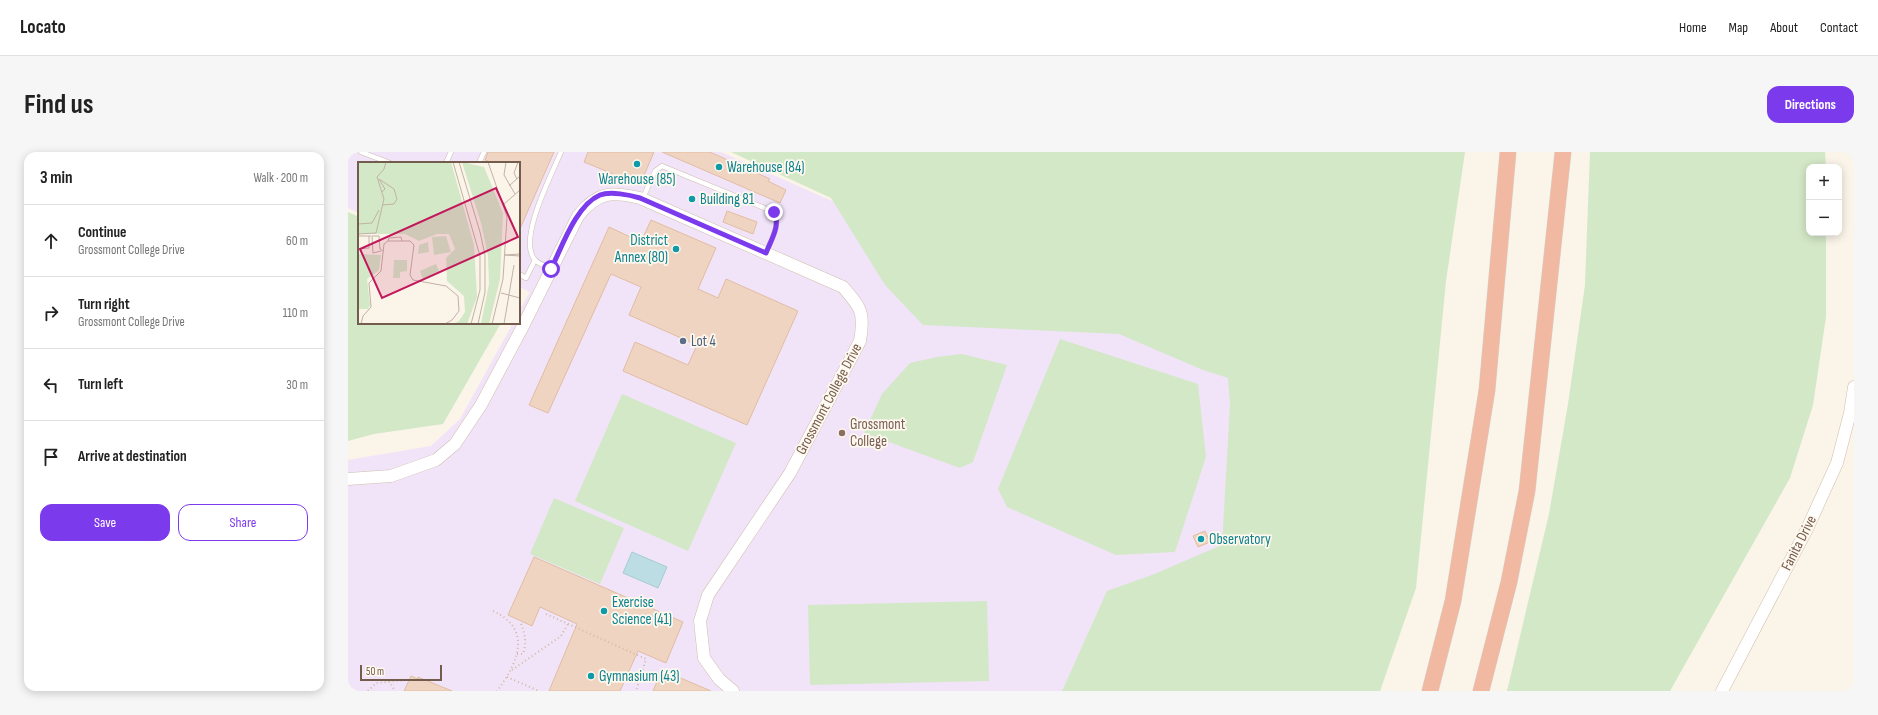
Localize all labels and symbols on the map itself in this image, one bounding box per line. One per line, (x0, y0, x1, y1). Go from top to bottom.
place label: Warehouse (84) (727, 158, 805, 177)
marker: Warehouse (85) (632, 159, 642, 169)
inset map (358, 162, 520, 324)
marker: Warehouse (84) (714, 162, 724, 172)
place label: Warehouse (85) (598, 170, 676, 189)
place label: Building 81 (700, 190, 755, 209)
marker: Building 81 (687, 194, 697, 204)
route end (765, 203, 783, 221)
place label: District Annex (80) (614, 231, 668, 267)
marker: District Annex (80) (671, 244, 681, 254)
route start (542, 260, 560, 278)
place label: Lot 4 (691, 332, 716, 351)
marker: Lot 4 (678, 336, 688, 346)
street label: Grossmont College Drive (792, 340, 866, 458)
place label: Grossmont College (850, 415, 906, 451)
marker: Grossmont College (837, 428, 847, 438)
street label: Fanita Drive (1777, 512, 1821, 574)
place label: Observatory (1209, 530, 1271, 549)
marker: Observatory (1196, 534, 1206, 544)
place label: Exercise Science (41) (612, 593, 672, 629)
marker: Exercise Science (41) (599, 606, 609, 616)
scale bar (360, 663, 442, 682)
place label: Gymnasium (43) (599, 667, 679, 686)
marker: Gymnasium (43) (586, 671, 596, 681)

